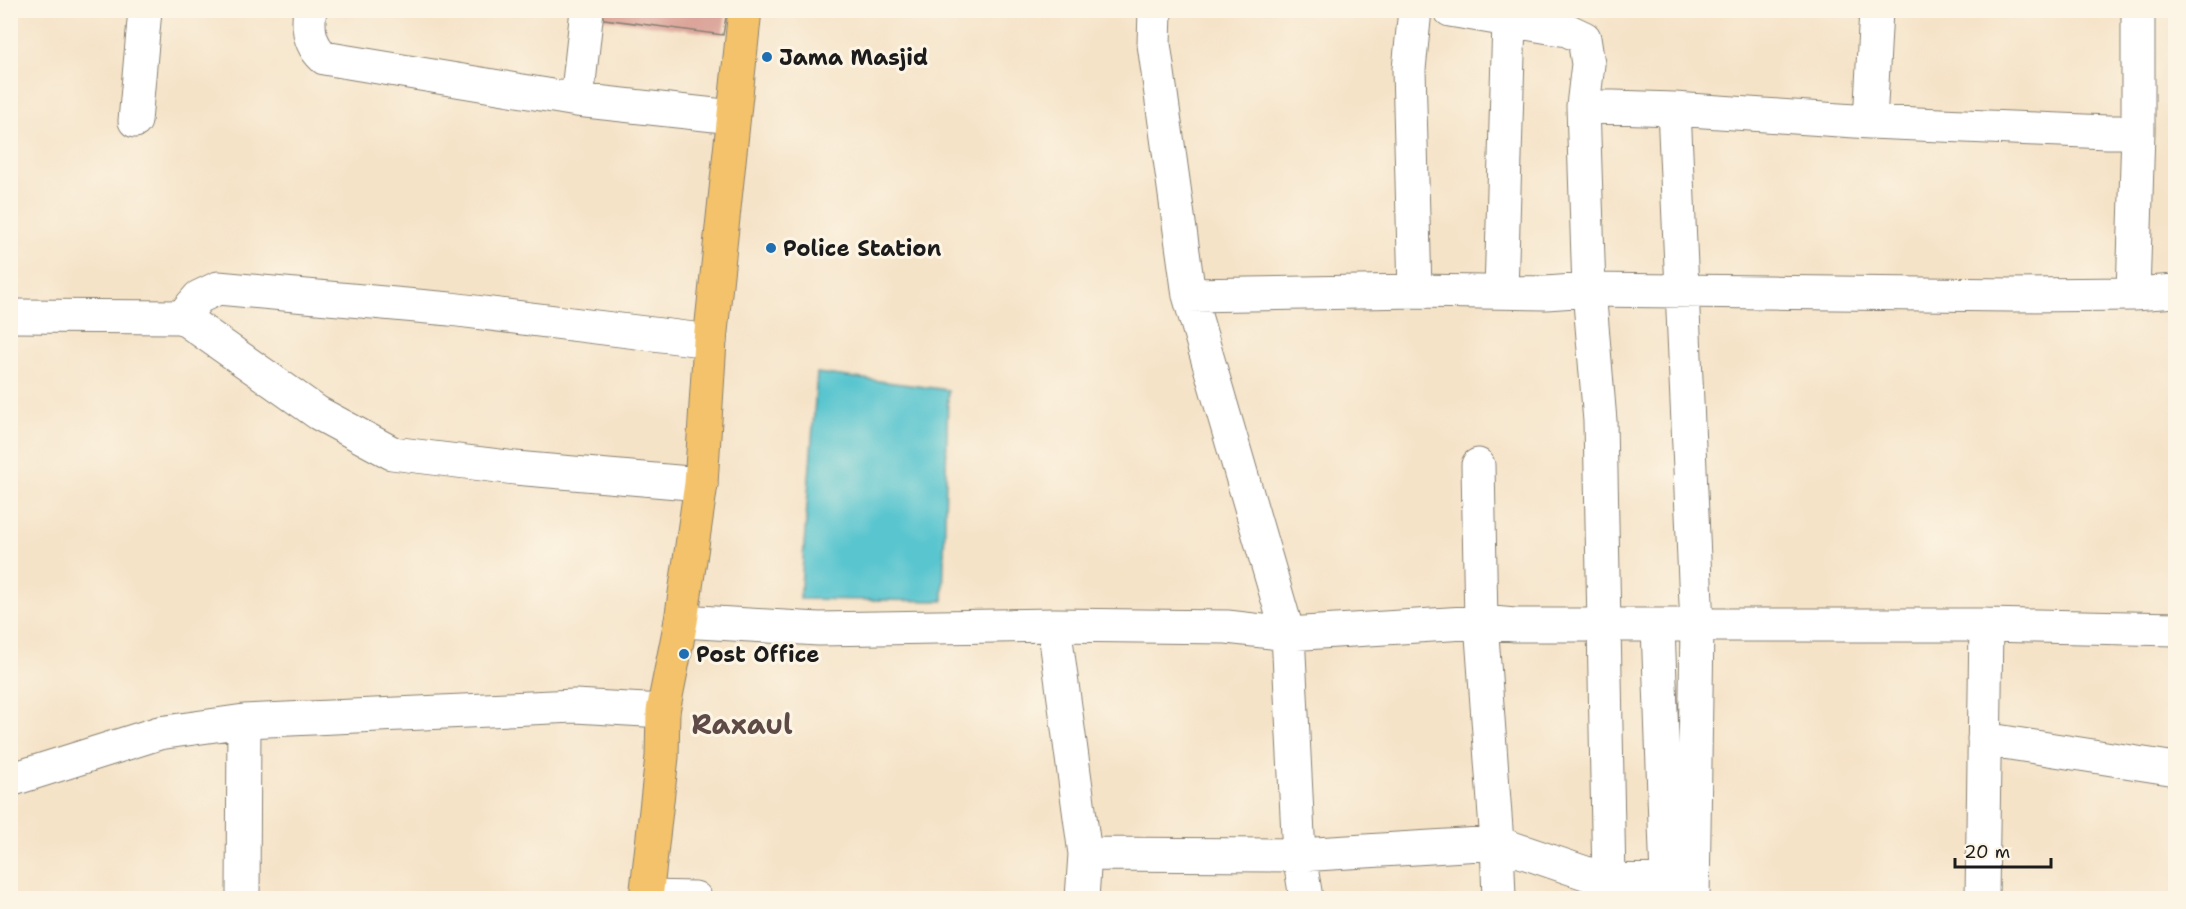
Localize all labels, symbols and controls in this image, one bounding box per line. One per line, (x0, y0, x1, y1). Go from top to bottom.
place label: Jama Masjid (779, 43, 928, 72)
marker: Jama Masjid (760, 50, 774, 64)
place label: Police Station (783, 234, 942, 263)
marker: Police Station (764, 241, 778, 255)
place label: Post Office (696, 640, 819, 669)
marker: Post Office (677, 647, 691, 661)
district label: Raxaul (691, 705, 793, 743)
scale bar (1955, 831, 2051, 869)
text: 20 m (1964, 840, 2010, 864)

